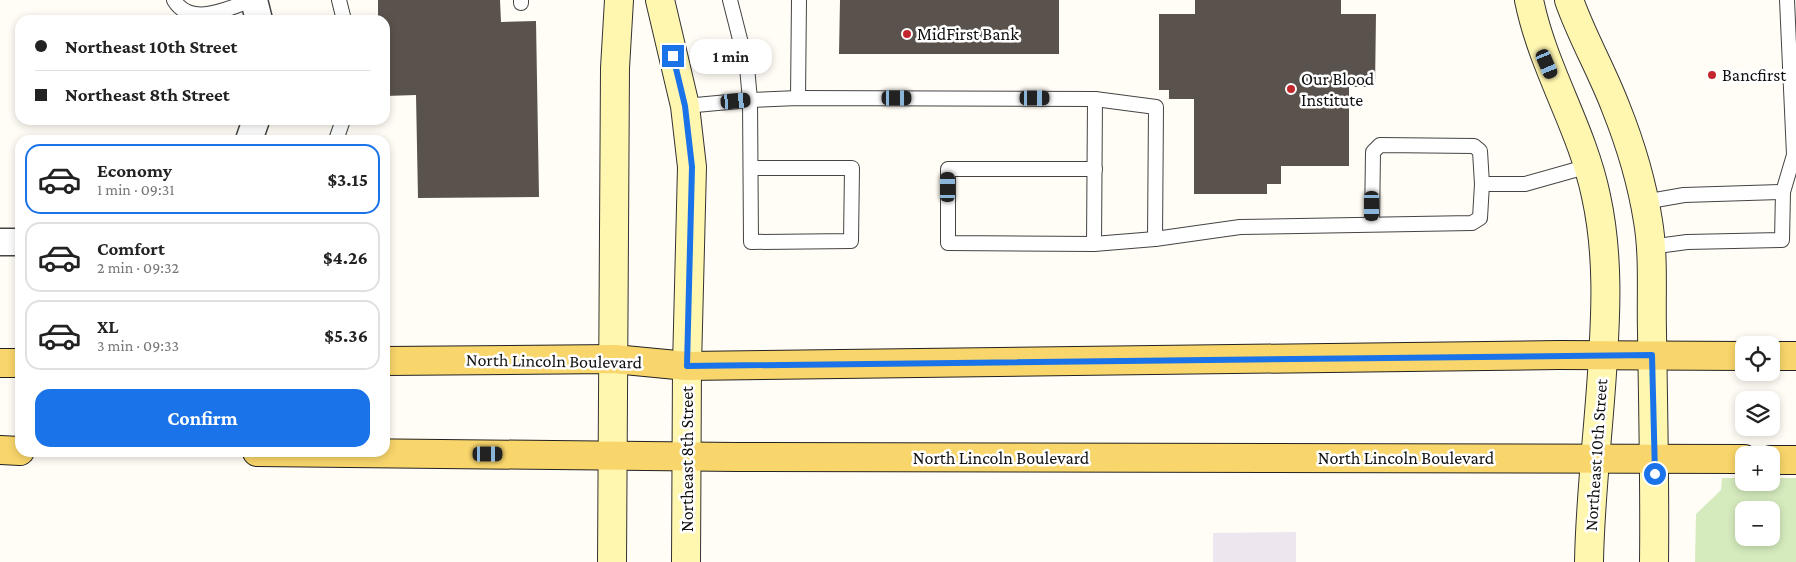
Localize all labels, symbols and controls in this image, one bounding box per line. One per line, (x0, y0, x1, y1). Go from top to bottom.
place label: MidFirst Bank (917, 24, 1019, 44)
marker: MidFirst Bank (901, 28, 913, 40)
text: Northeast 10th Street (65, 36, 237, 57)
callout: 1 min (690, 38, 773, 74)
route end (662, 45, 684, 67)
car (1534, 47, 1559, 81)
text: 1 min (713, 48, 749, 65)
place label: Bancfirst (1722, 65, 1787, 85)
place label: Our Blood Institute (1301, 69, 1375, 110)
marker: Bancfirst (1706, 69, 1718, 81)
marker: Our Blood Institute (1285, 83, 1297, 95)
text: Northeast 8th Street (65, 84, 230, 105)
car (882, 91, 912, 106)
car (1020, 91, 1050, 106)
car (720, 92, 751, 110)
icon: car (37, 157, 82, 202)
text: Economy (97, 160, 172, 181)
text: $3.15 (328, 169, 368, 190)
car (940, 172, 955, 202)
text: 1 min · 09:31 (97, 181, 175, 198)
car (1364, 191, 1379, 221)
icon: car (37, 235, 82, 280)
text: Comfort (97, 238, 165, 259)
text: $4.26 (323, 247, 368, 268)
text: 2 min · 09:32 (97, 259, 179, 276)
icon: car (37, 313, 82, 358)
text: XL (97, 316, 119, 337)
text: $5.36 (324, 325, 368, 346)
map controls (1735, 336, 1780, 546)
button: locate (1735, 336, 1780, 381)
text: 3 min · 09:33 (97, 337, 179, 354)
street label: North Lincoln Boulevard (466, 349, 643, 373)
street label: Northeast 10th Street (1581, 377, 1611, 532)
street label: Northeast 8th Street (677, 385, 697, 532)
button: Confirm (35, 389, 370, 447)
button: layers (1735, 391, 1780, 436)
button: + (1735, 446, 1780, 491)
car (473, 447, 503, 462)
street label: North Lincoln Boulevard (913, 448, 1090, 468)
street label: North Lincoln Boulevard (1318, 448, 1495, 468)
route start (1644, 463, 1666, 485)
button: − (1735, 501, 1780, 546)

